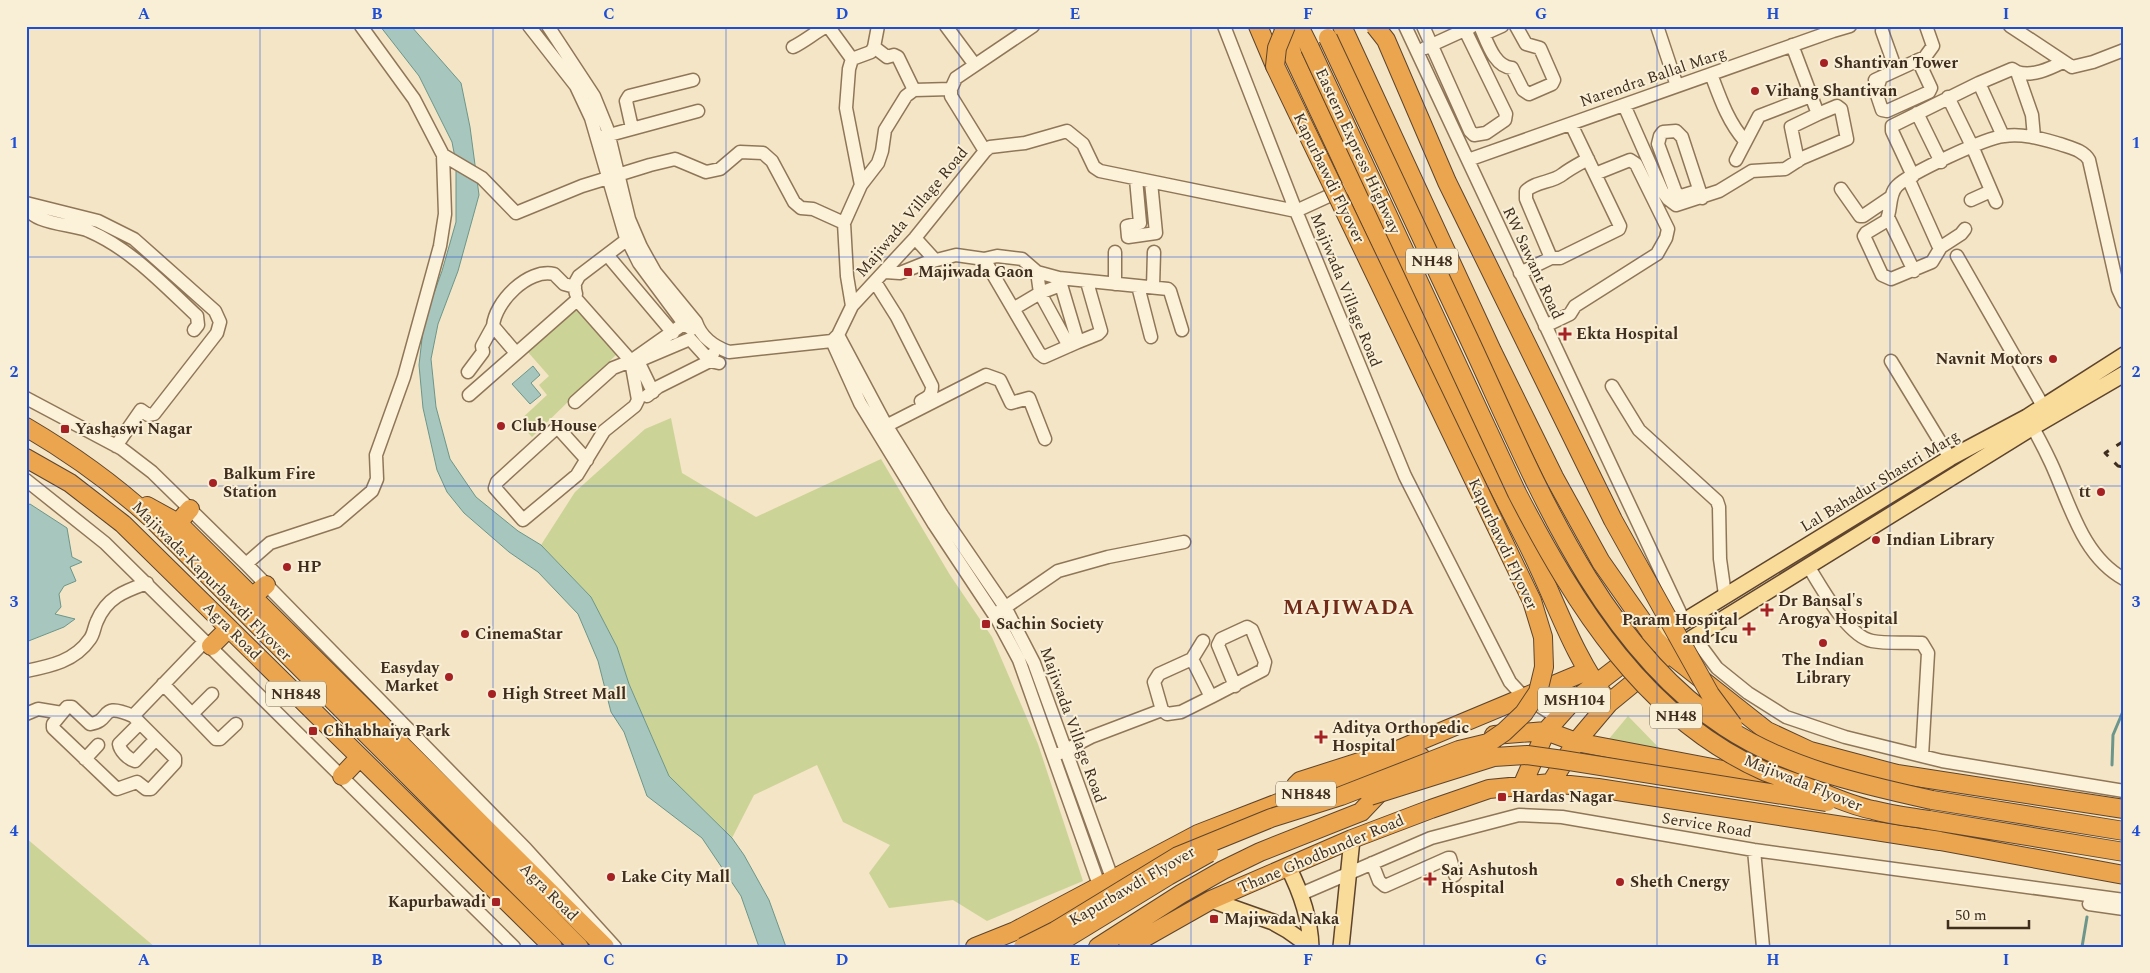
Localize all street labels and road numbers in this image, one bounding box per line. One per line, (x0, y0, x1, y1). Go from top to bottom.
street label: Narendra Ballal Marg (1577, 41, 1729, 113)
street label: Eastern Express Highway (1309, 64, 1408, 239)
street label: Kapurbawdi Flyover (1287, 109, 1371, 247)
street label: Majiwada Village Road (850, 141, 974, 283)
street label: RW Sawant Road (1496, 203, 1570, 323)
street label: Majiwada Village Road (1304, 209, 1388, 371)
road number: NH48 (1406, 248, 1458, 274)
street label: Lal Bahadur Shastri Marg (1796, 424, 1964, 538)
street label: Kapurbawdi Flyover (1462, 474, 1544, 614)
street label: Majiwada-Kapurbawdi Flyover (126, 495, 298, 667)
street label: Agra Road (197, 596, 267, 666)
street label: Majiwada Village Road (1034, 644, 1112, 806)
road number: NH848 (266, 682, 326, 706)
road number: MSH104 (1538, 688, 1610, 712)
road number: NH48 (1650, 704, 1702, 728)
street label: Majiwada Flyover (1740, 748, 1866, 818)
road number: NH848 (1276, 782, 1336, 806)
street label: Service Road (1660, 806, 1754, 844)
street label: Thane Ghodbunder Road (1234, 808, 1408, 900)
street label: Kapurbawdi Flyover (1064, 840, 1200, 932)
street label: Agra Road (514, 857, 584, 927)

